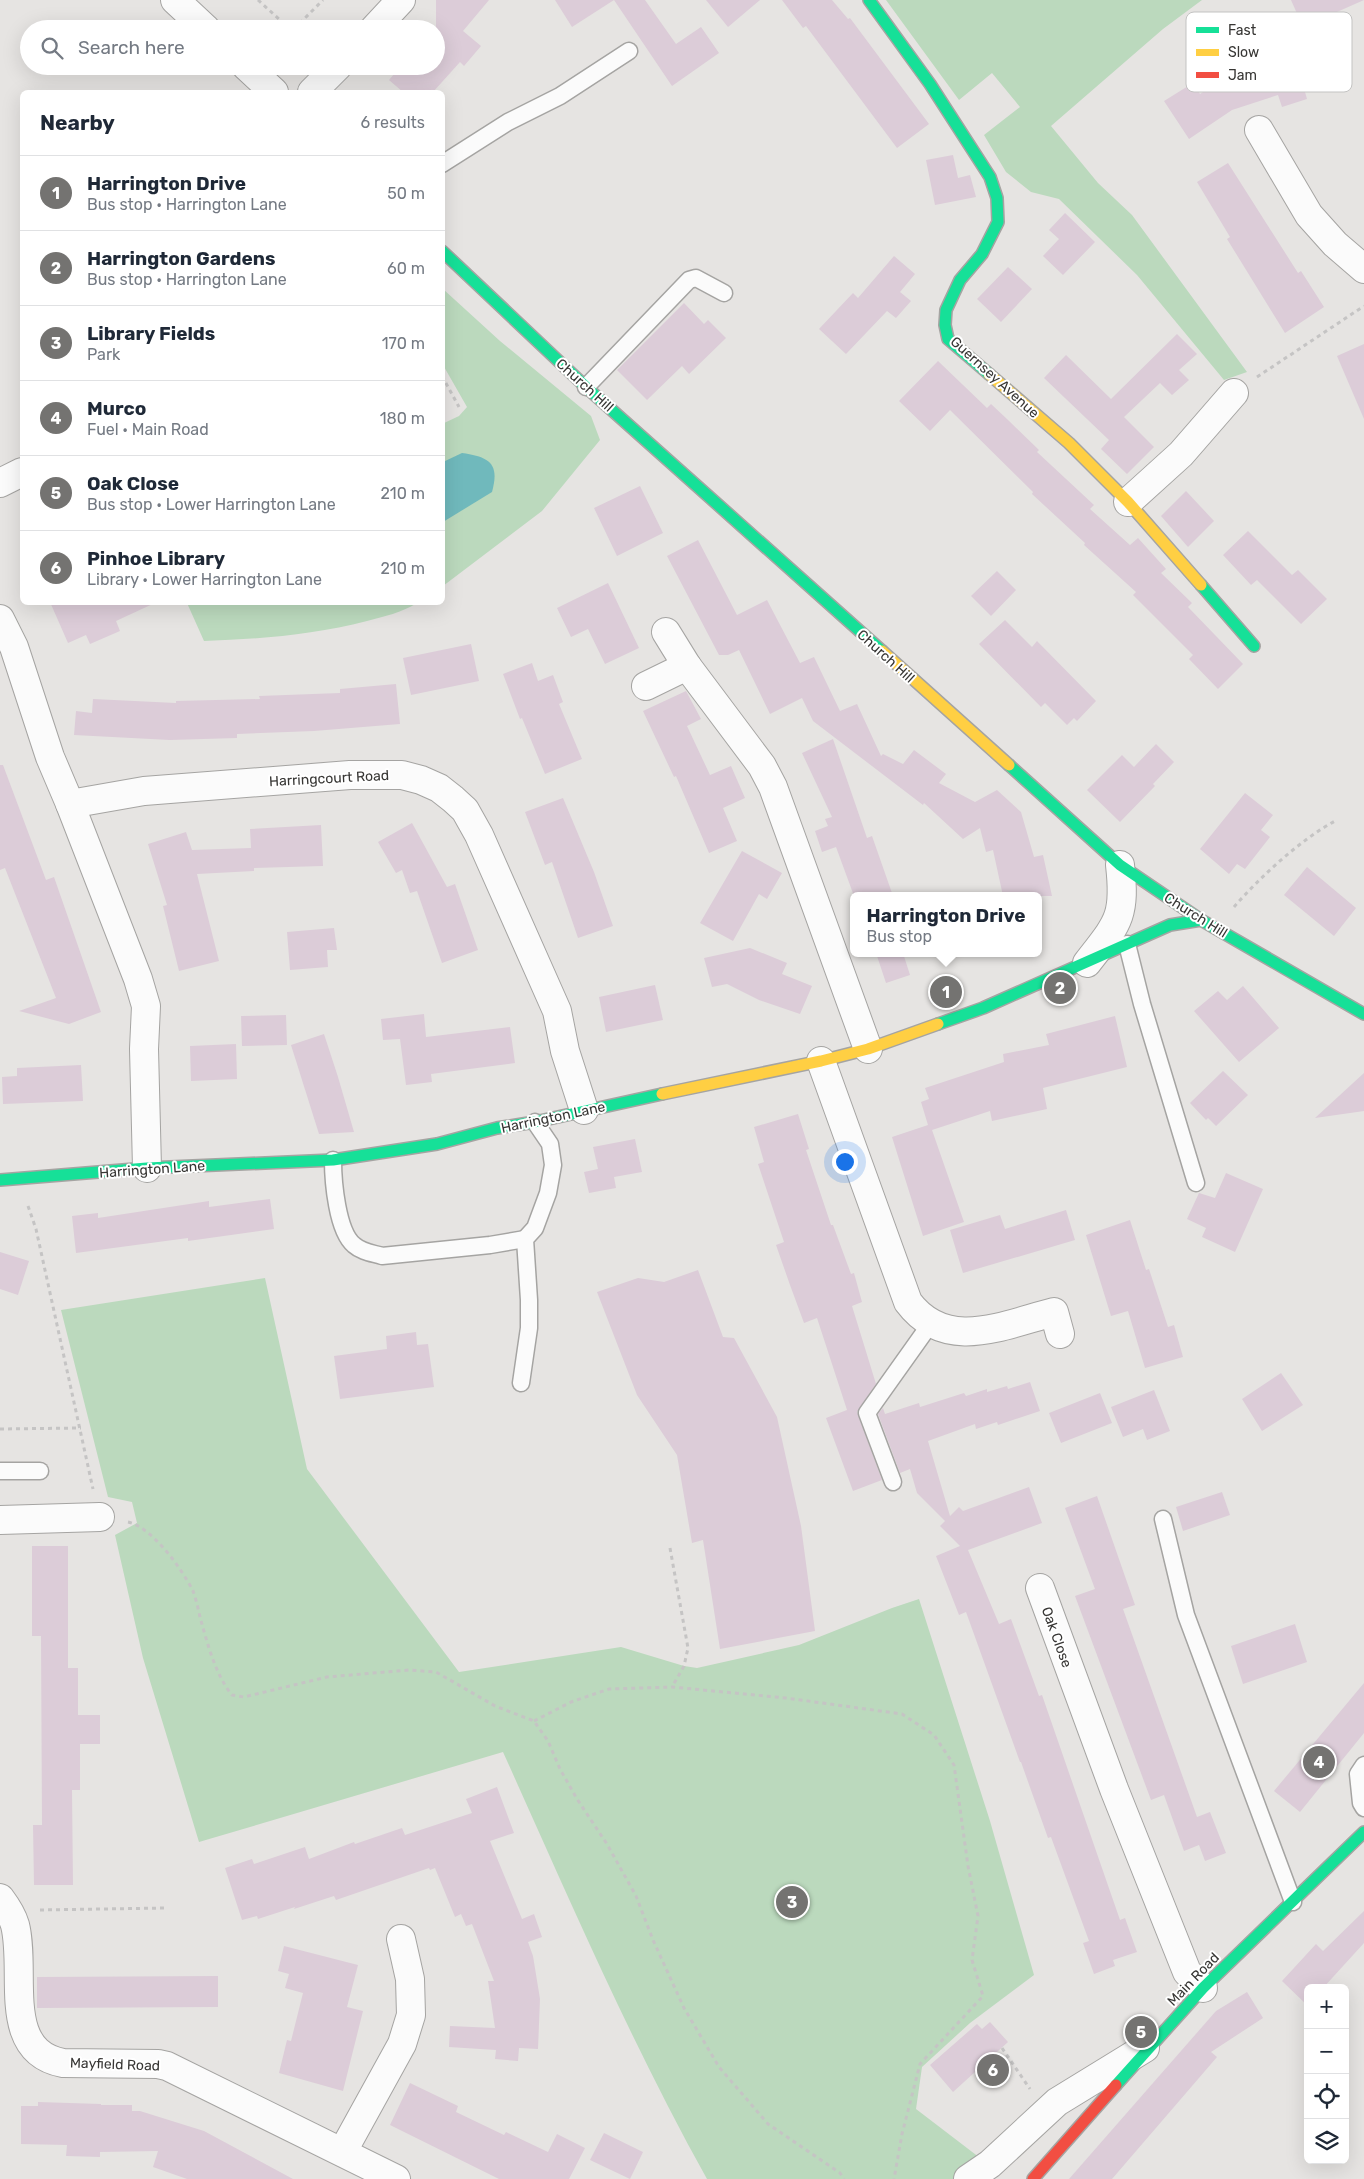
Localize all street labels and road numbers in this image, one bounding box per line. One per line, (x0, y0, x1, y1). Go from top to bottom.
street label: Guernsey Avenue (947, 333, 1043, 422)
street label: Church Hill (552, 355, 617, 416)
street label: Church Hill (853, 626, 918, 687)
street label: Harringcourt Road (269, 767, 389, 790)
street label: Church Hill (1161, 889, 1230, 942)
street label: Harrington Lane (500, 1098, 607, 1137)
street label: Harrington Lane (99, 1157, 206, 1182)
street label: Oak Close (1038, 1604, 1075, 1670)
street label: Main Road (1164, 1949, 1223, 2009)
street label: Mayfield Road (70, 2054, 160, 2075)

